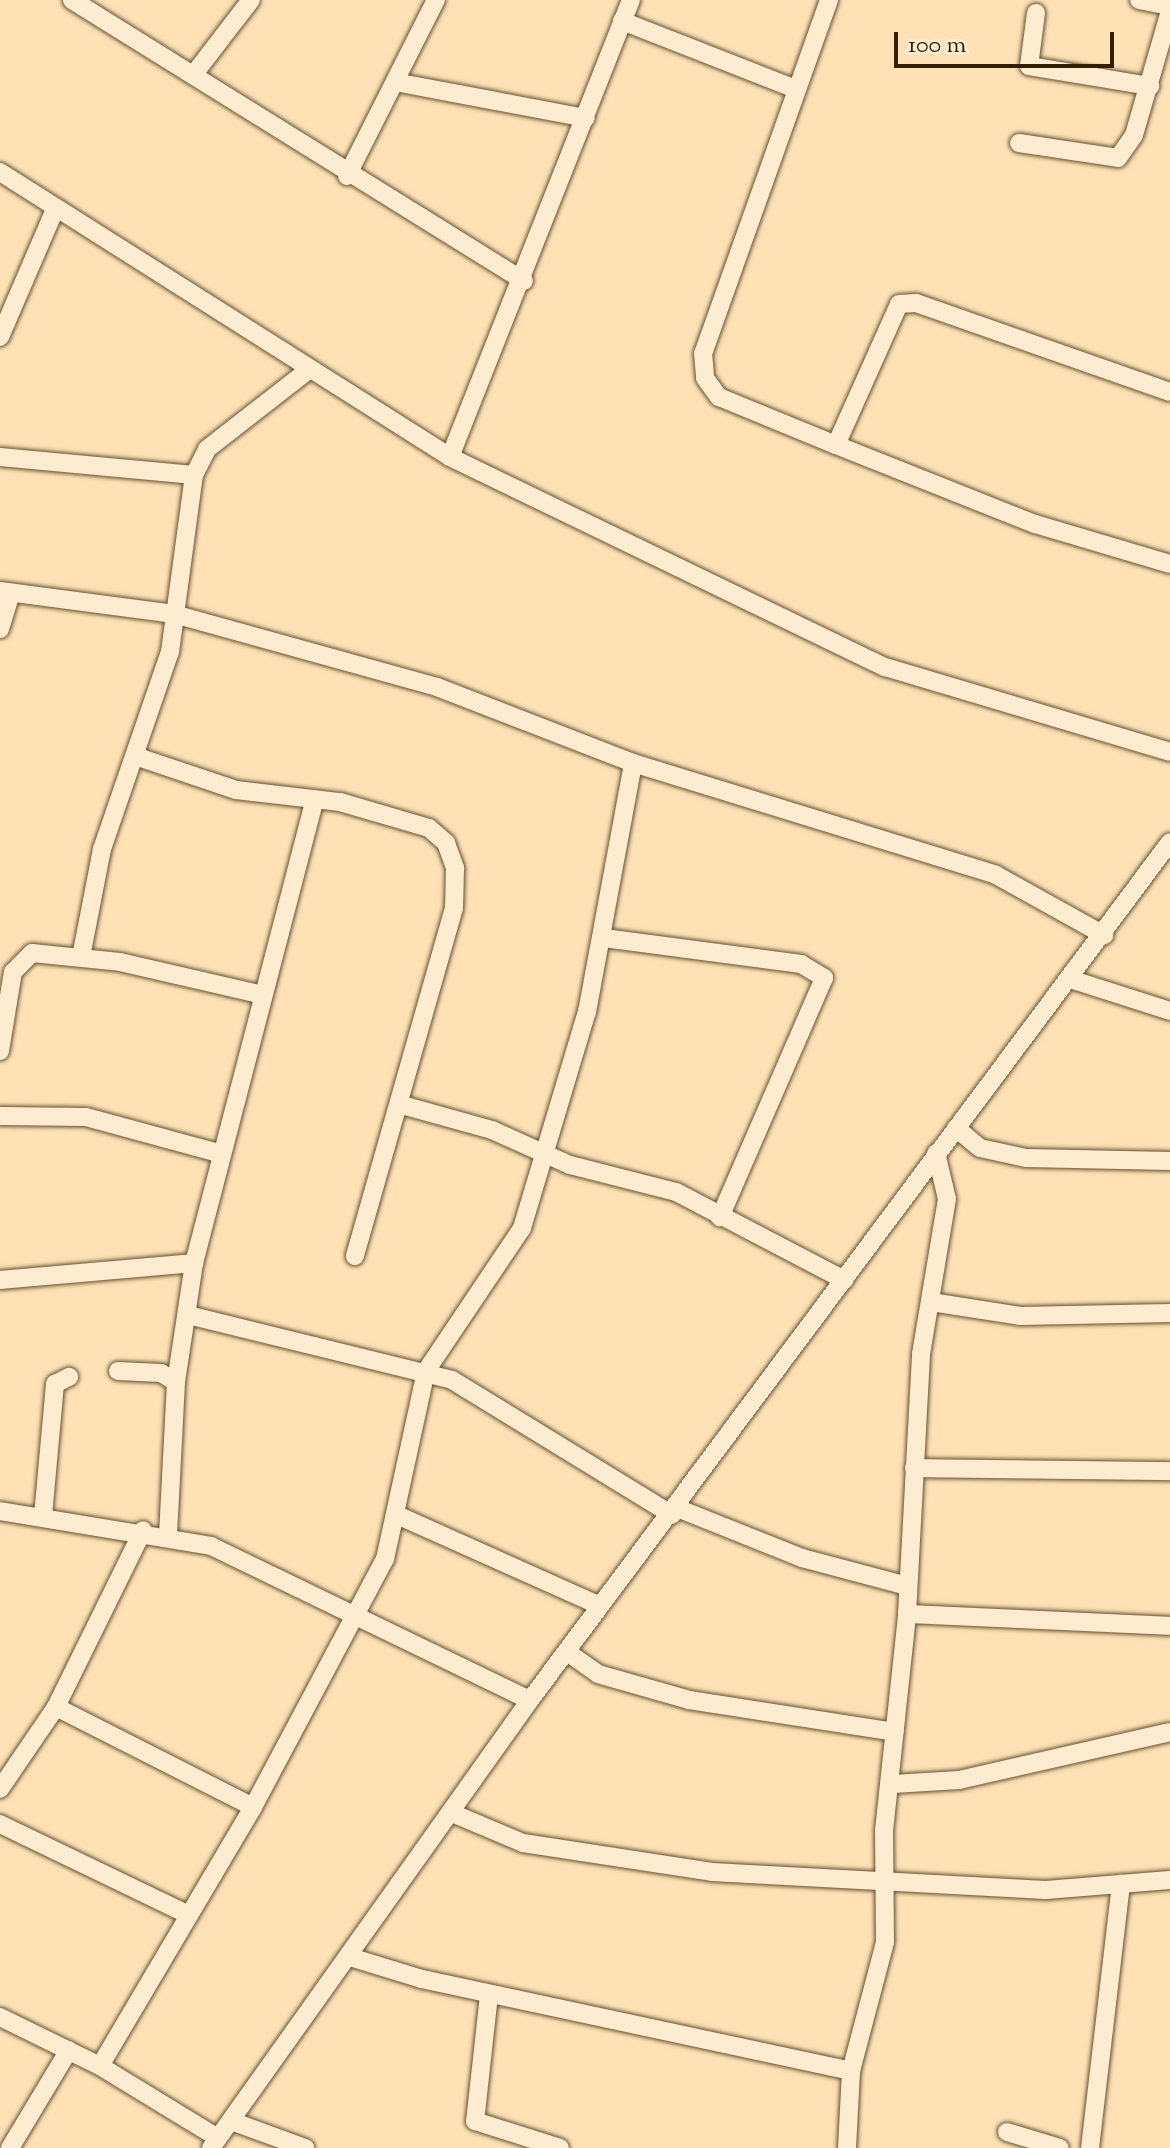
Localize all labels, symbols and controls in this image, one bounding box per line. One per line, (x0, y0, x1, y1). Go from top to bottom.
scale bar (898, 16, 1118, 66)
text: 100 m (908, 29, 966, 63)

